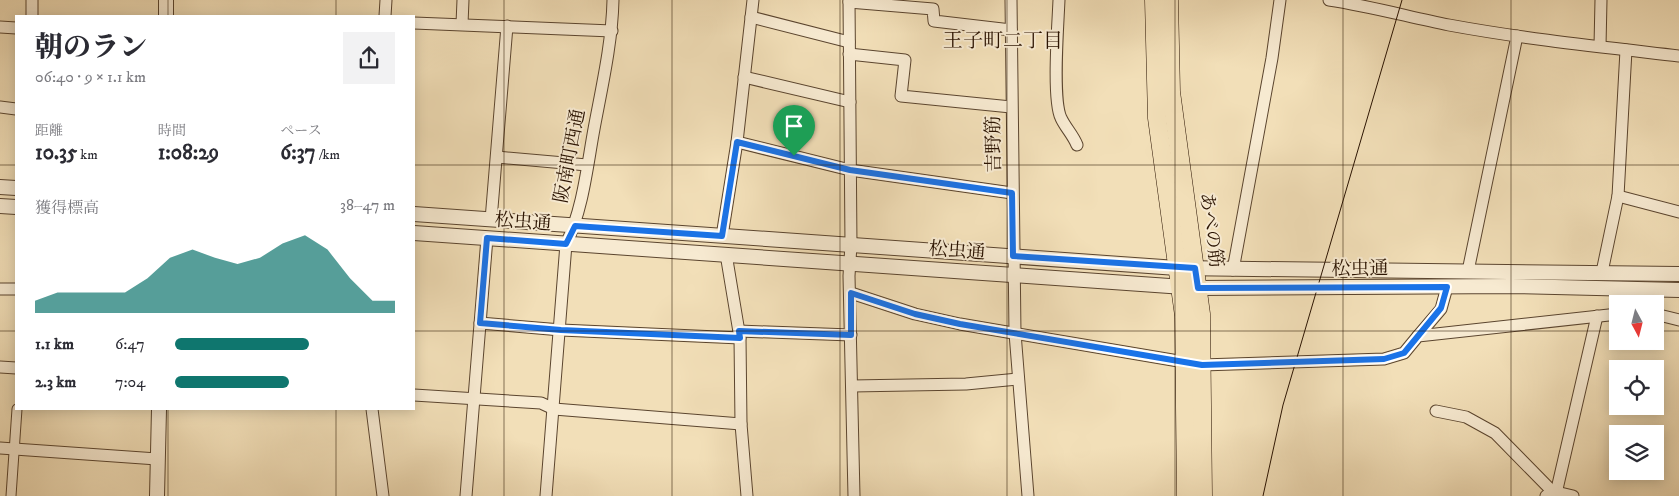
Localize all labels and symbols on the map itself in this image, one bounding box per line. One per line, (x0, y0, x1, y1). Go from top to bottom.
district label: 王子町二丁目 (943, 29, 1063, 54)
pin (773, 105, 815, 156)
street label: 阪南町西通 (550, 107, 590, 205)
street label: 吉野筋 (982, 115, 1006, 173)
street label: あべの筋 (1194, 191, 1228, 269)
street label: 松虫通 (494, 209, 552, 235)
street label: 松虫通 (928, 238, 986, 264)
street label: 松虫通 (1331, 257, 1389, 281)
north arrow (1609, 295, 1664, 350)

